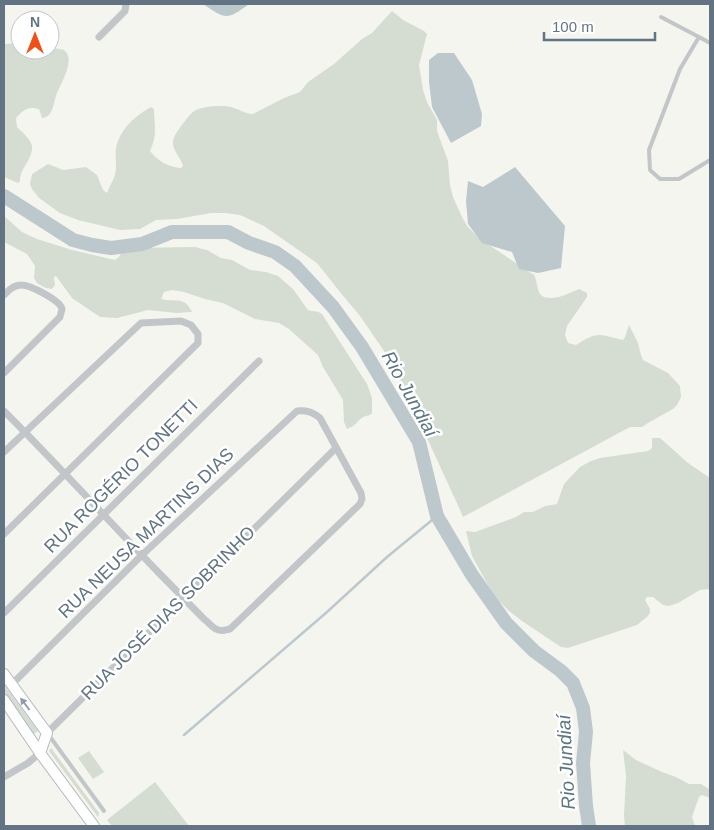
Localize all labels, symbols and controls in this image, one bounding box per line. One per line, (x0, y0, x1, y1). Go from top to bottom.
north arrow (10, 10, 60, 60)
scale bar (544, 10, 655, 42)
text: N (30, 14, 40, 30)
text: 100 m (552, 18, 594, 35)
water label: Rio Jundiaí (378, 347, 443, 442)
street label: RUA ROGÉRIO TONETTI (40, 395, 202, 557)
street label: RUA NEUSA MARTINS DIAS (54, 444, 238, 622)
street label: RUA JOSÉ DIAS SOBRINHO (77, 522, 259, 704)
one-way arrow (20, 698, 31, 711)
water label: Rio Jundiaí (553, 712, 579, 810)

